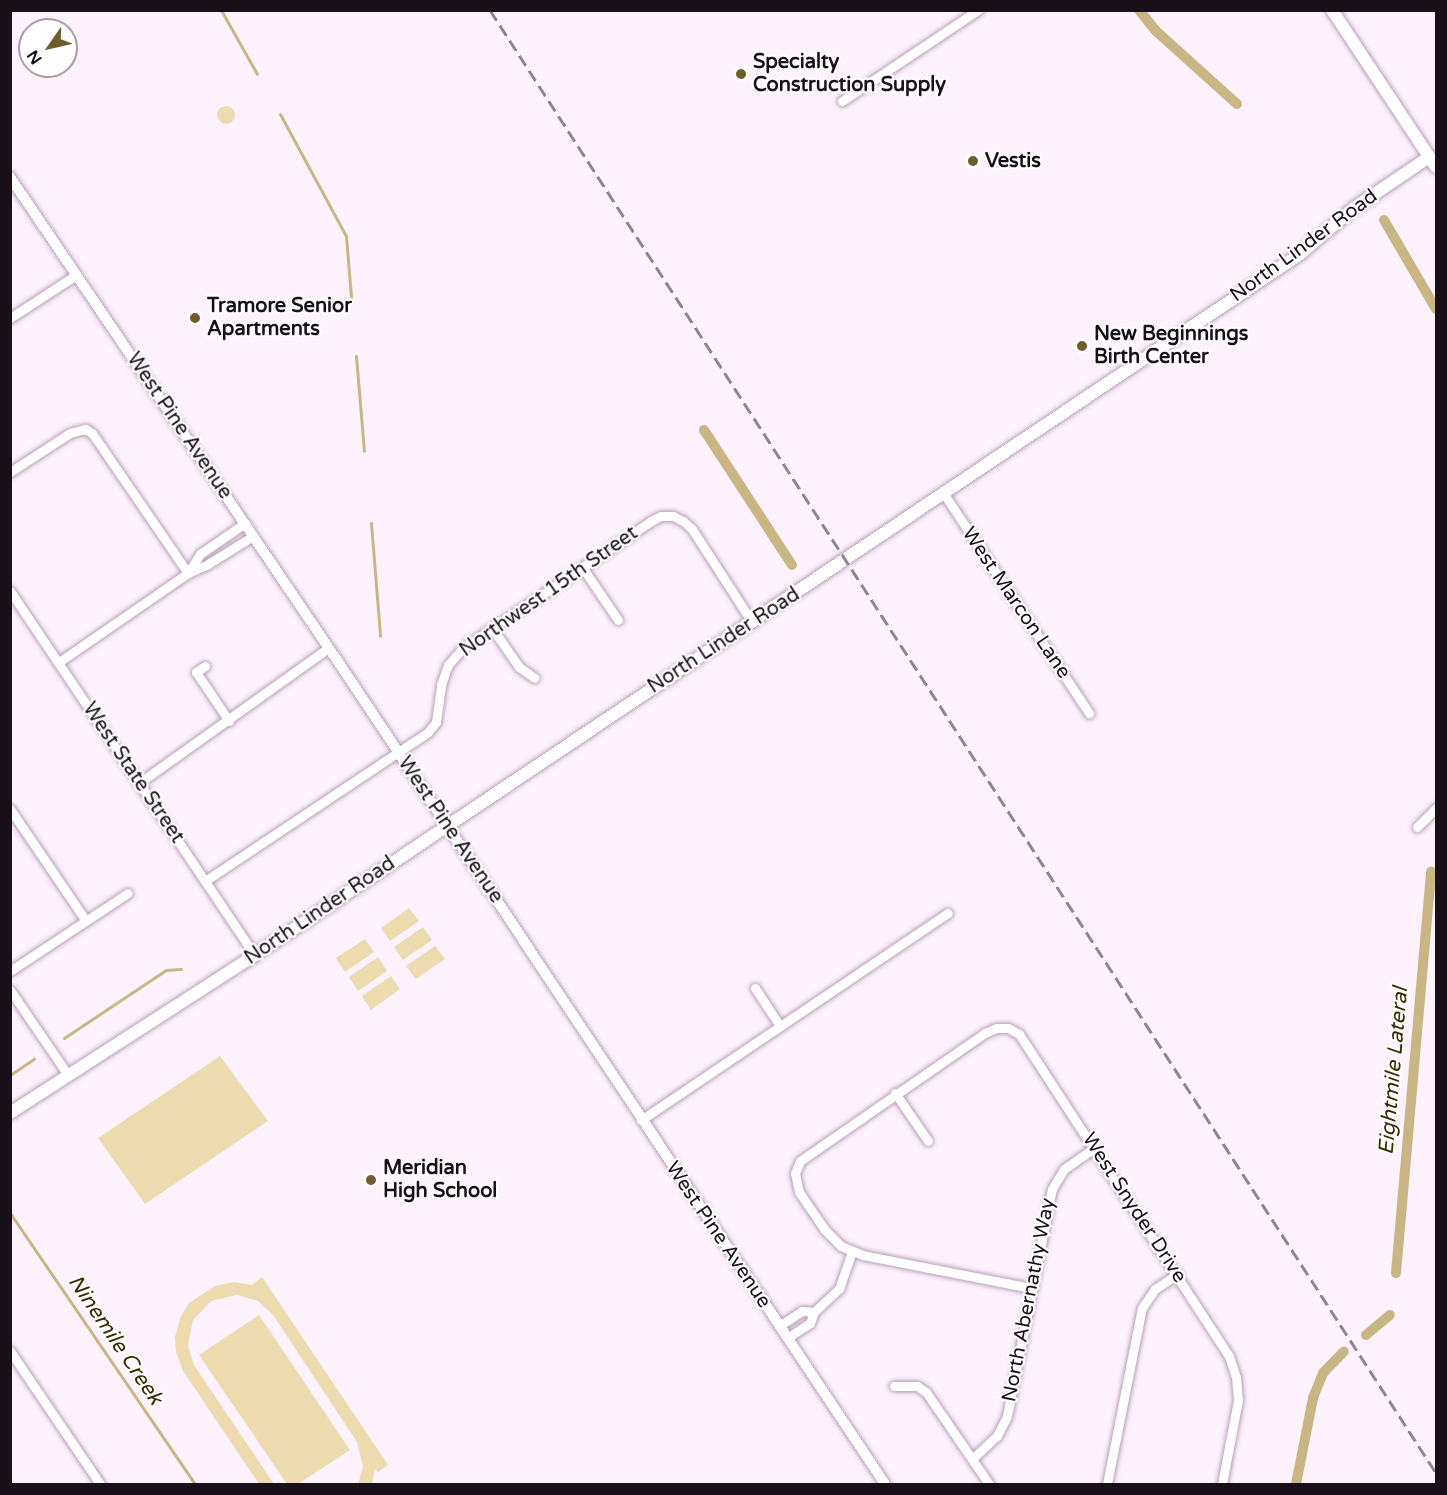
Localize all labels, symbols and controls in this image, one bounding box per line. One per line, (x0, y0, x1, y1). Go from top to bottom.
north arrow (18, 18, 78, 78)
text: N (23, 46, 47, 68)
place label: Specialty Construction Supply (753, 51, 946, 98)
marker: Specialty Construction Supply (734, 67, 748, 81)
place label: Vestis (985, 149, 1041, 173)
marker: Vestis (966, 154, 980, 168)
street label: North Linder Road (1226, 184, 1382, 308)
place label: Tramore Senior Apartments (207, 294, 352, 341)
marker: Tramore Senior Apartments (188, 311, 202, 325)
place label: New Beginnings Birth Center (1094, 322, 1248, 369)
marker: New Beginnings Birth Center (1075, 339, 1089, 353)
street label: West Pine Avenue (121, 348, 237, 504)
street label: Northwest 15th Street (455, 521, 643, 663)
street label: West Marcon Lane (956, 523, 1076, 683)
street label: North Linder Road (644, 583, 804, 699)
street label: West State Street (77, 698, 189, 848)
street label: West Pine Avenue (392, 752, 508, 908)
street label: North Linder Road (240, 852, 400, 970)
water label: Eightmile Lateral (1374, 986, 1414, 1156)
street label: West Snyder Drive (1077, 1129, 1191, 1287)
place label: Meridian High School (383, 1156, 497, 1203)
street label: West Pine Avenue (660, 1157, 776, 1313)
marker: Meridian High School (364, 1173, 378, 1187)
street label: North Abernathy Way (997, 1196, 1061, 1404)
water label: Ninemile Creek (62, 1270, 168, 1410)

